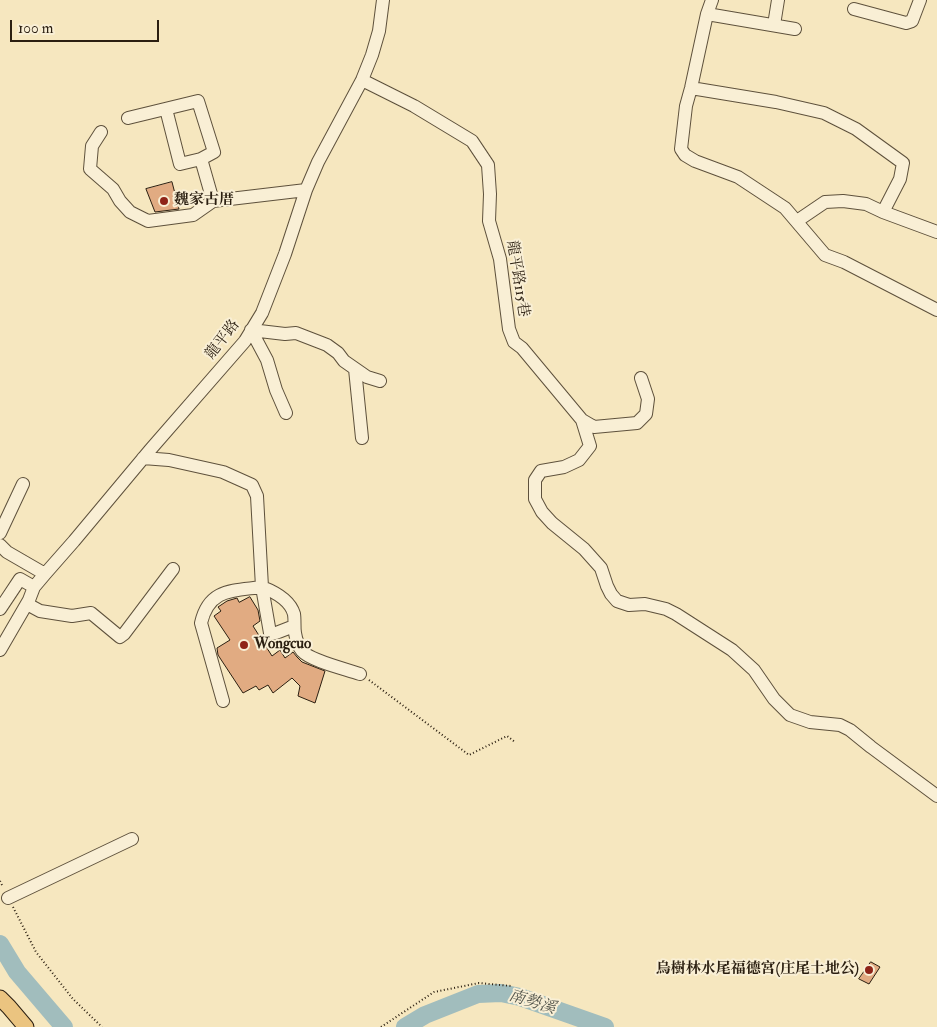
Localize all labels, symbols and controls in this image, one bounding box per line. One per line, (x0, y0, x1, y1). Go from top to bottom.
scale bar (12, 10, 161, 42)
text: 100 m (18, 19, 53, 38)
place label: 魏家古厝 (174, 192, 234, 210)
marker: 魏家古厝 (158, 195, 170, 207)
street label: 龍平路115巷 (502, 239, 532, 319)
street label: 龍平路 (202, 317, 244, 363)
place label: Wongcuo (254, 636, 311, 654)
marker: Wongcuo (238, 639, 250, 651)
place label: 烏樹林水尾福德宮(庄尾土地公) (656, 961, 859, 979)
marker: 烏樹林水尾福德宮(庄尾土地公) (863, 964, 875, 976)
water label: 南勢溪 (506, 987, 558, 1019)

